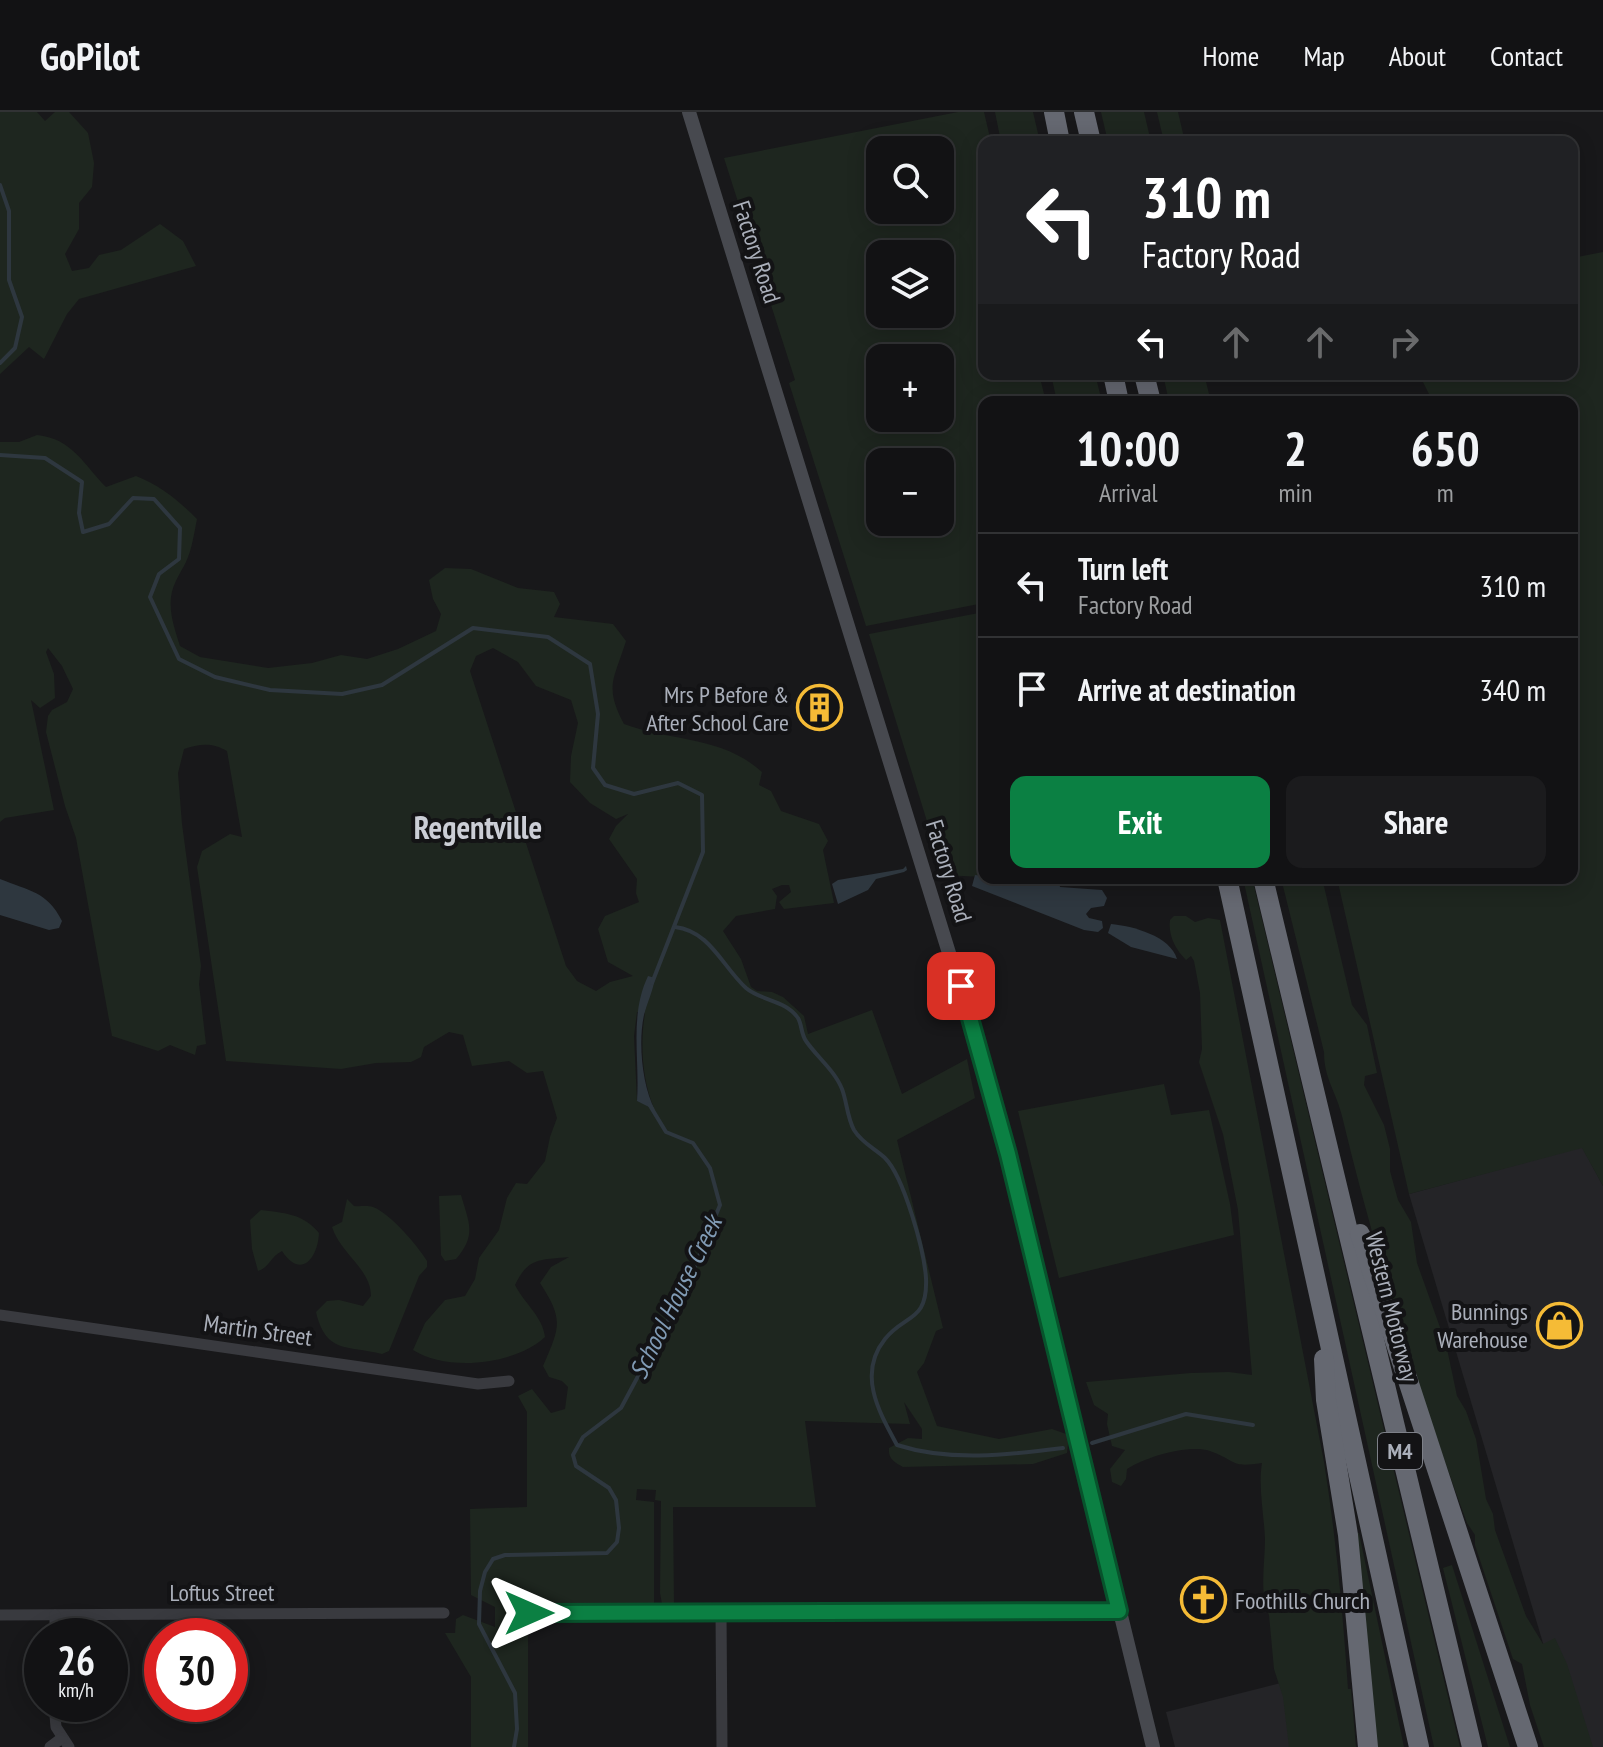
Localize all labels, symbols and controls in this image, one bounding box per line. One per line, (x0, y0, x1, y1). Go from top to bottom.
text: GoPilot (40, 31, 140, 80)
text: Home (1203, 37, 1259, 74)
text: Map (1303, 37, 1345, 74)
text: About (1389, 37, 1446, 74)
text: Contact (1490, 37, 1563, 74)
map controls (866, 136, 954, 536)
button: search (866, 136, 954, 224)
text: 310 m (1142, 161, 1271, 233)
icon: left (1010, 168, 1114, 272)
street label: Factory Road (726, 197, 788, 307)
text: Factory Road (1142, 231, 1301, 278)
button: layers (866, 240, 954, 328)
icon: left (1130, 320, 1174, 364)
icon: ahead (1214, 320, 1258, 364)
icon: ahead (1298, 320, 1342, 364)
icon: right (1382, 320, 1426, 364)
button: + (866, 344, 954, 432)
text: 10:00 (1076, 417, 1180, 479)
text: 2 (1284, 417, 1307, 479)
text: 650 (1411, 417, 1480, 479)
button: − (866, 448, 954, 536)
text: Arrival (1099, 476, 1158, 509)
text: min (1278, 476, 1312, 509)
text: m (1437, 476, 1454, 509)
text: Turn left (1078, 549, 1168, 588)
icon: left (1010, 563, 1054, 607)
text: 310 m (1480, 566, 1546, 605)
text: Factory Road (1078, 588, 1193, 621)
icon: arrive (1010, 667, 1054, 711)
text: Arrive at destination (1078, 670, 1296, 709)
text: 340 m (1480, 670, 1546, 709)
place label: Mrs P Before & After School Care (646, 679, 789, 738)
building icon: Mrs P Before & After School Care (796, 684, 844, 732)
button: Exit (1010, 776, 1270, 868)
button: Share (1286, 776, 1546, 868)
district label: Regentville (414, 806, 542, 848)
street label: Factory Road (919, 816, 979, 926)
pin (927, 952, 995, 1020)
icon: arrive (939, 964, 983, 1008)
water label: School House Creek (621, 1207, 730, 1384)
street label: Western Motorway (1358, 1229, 1426, 1385)
place label: Bunnings Warehouse (1437, 1296, 1528, 1355)
shop icon: Bunnings Warehouse (1535, 1301, 1583, 1349)
street label: Martin Street (202, 1307, 315, 1353)
road number: M4 (1378, 1433, 1422, 1469)
position arrow (487, 1571, 571, 1655)
church icon: Foothills Church (1180, 1576, 1228, 1624)
street label: Loftus Street (170, 1577, 275, 1608)
place label: Foothills Church (1235, 1585, 1370, 1616)
speed limit sign: 30 (144, 1618, 248, 1722)
text: 26 (57, 1634, 95, 1686)
text: km/h (58, 1677, 94, 1703)

